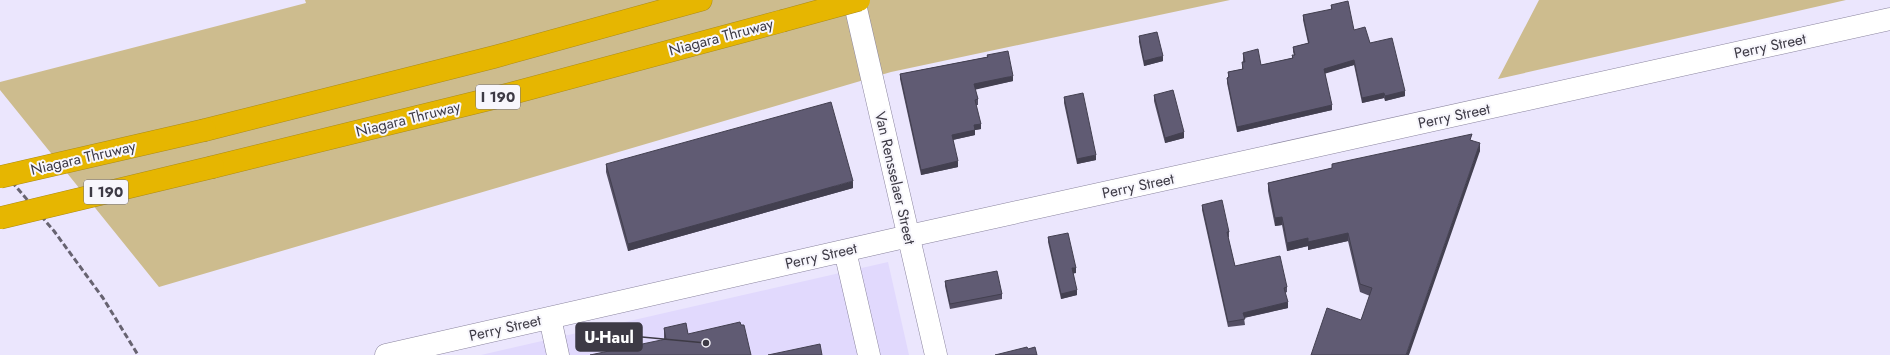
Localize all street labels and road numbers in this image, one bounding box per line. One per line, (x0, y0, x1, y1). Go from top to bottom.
street label: Niagara Thruway (666, 12, 776, 61)
street label: Perry Street (1732, 28, 1808, 64)
road number: I 190 (476, 85, 520, 109)
street label: Niagara Thruway (353, 95, 463, 143)
street label: Perry Street (1416, 98, 1492, 134)
street label: Van Rensselaer Street (869, 109, 921, 247)
street label: Niagara Thruway (28, 135, 138, 181)
street label: Perry Street (1100, 168, 1176, 204)
road number: I 190 (84, 180, 128, 204)
street label: Perry Street (783, 237, 859, 275)
street label: Perry Street (467, 309, 543, 347)

